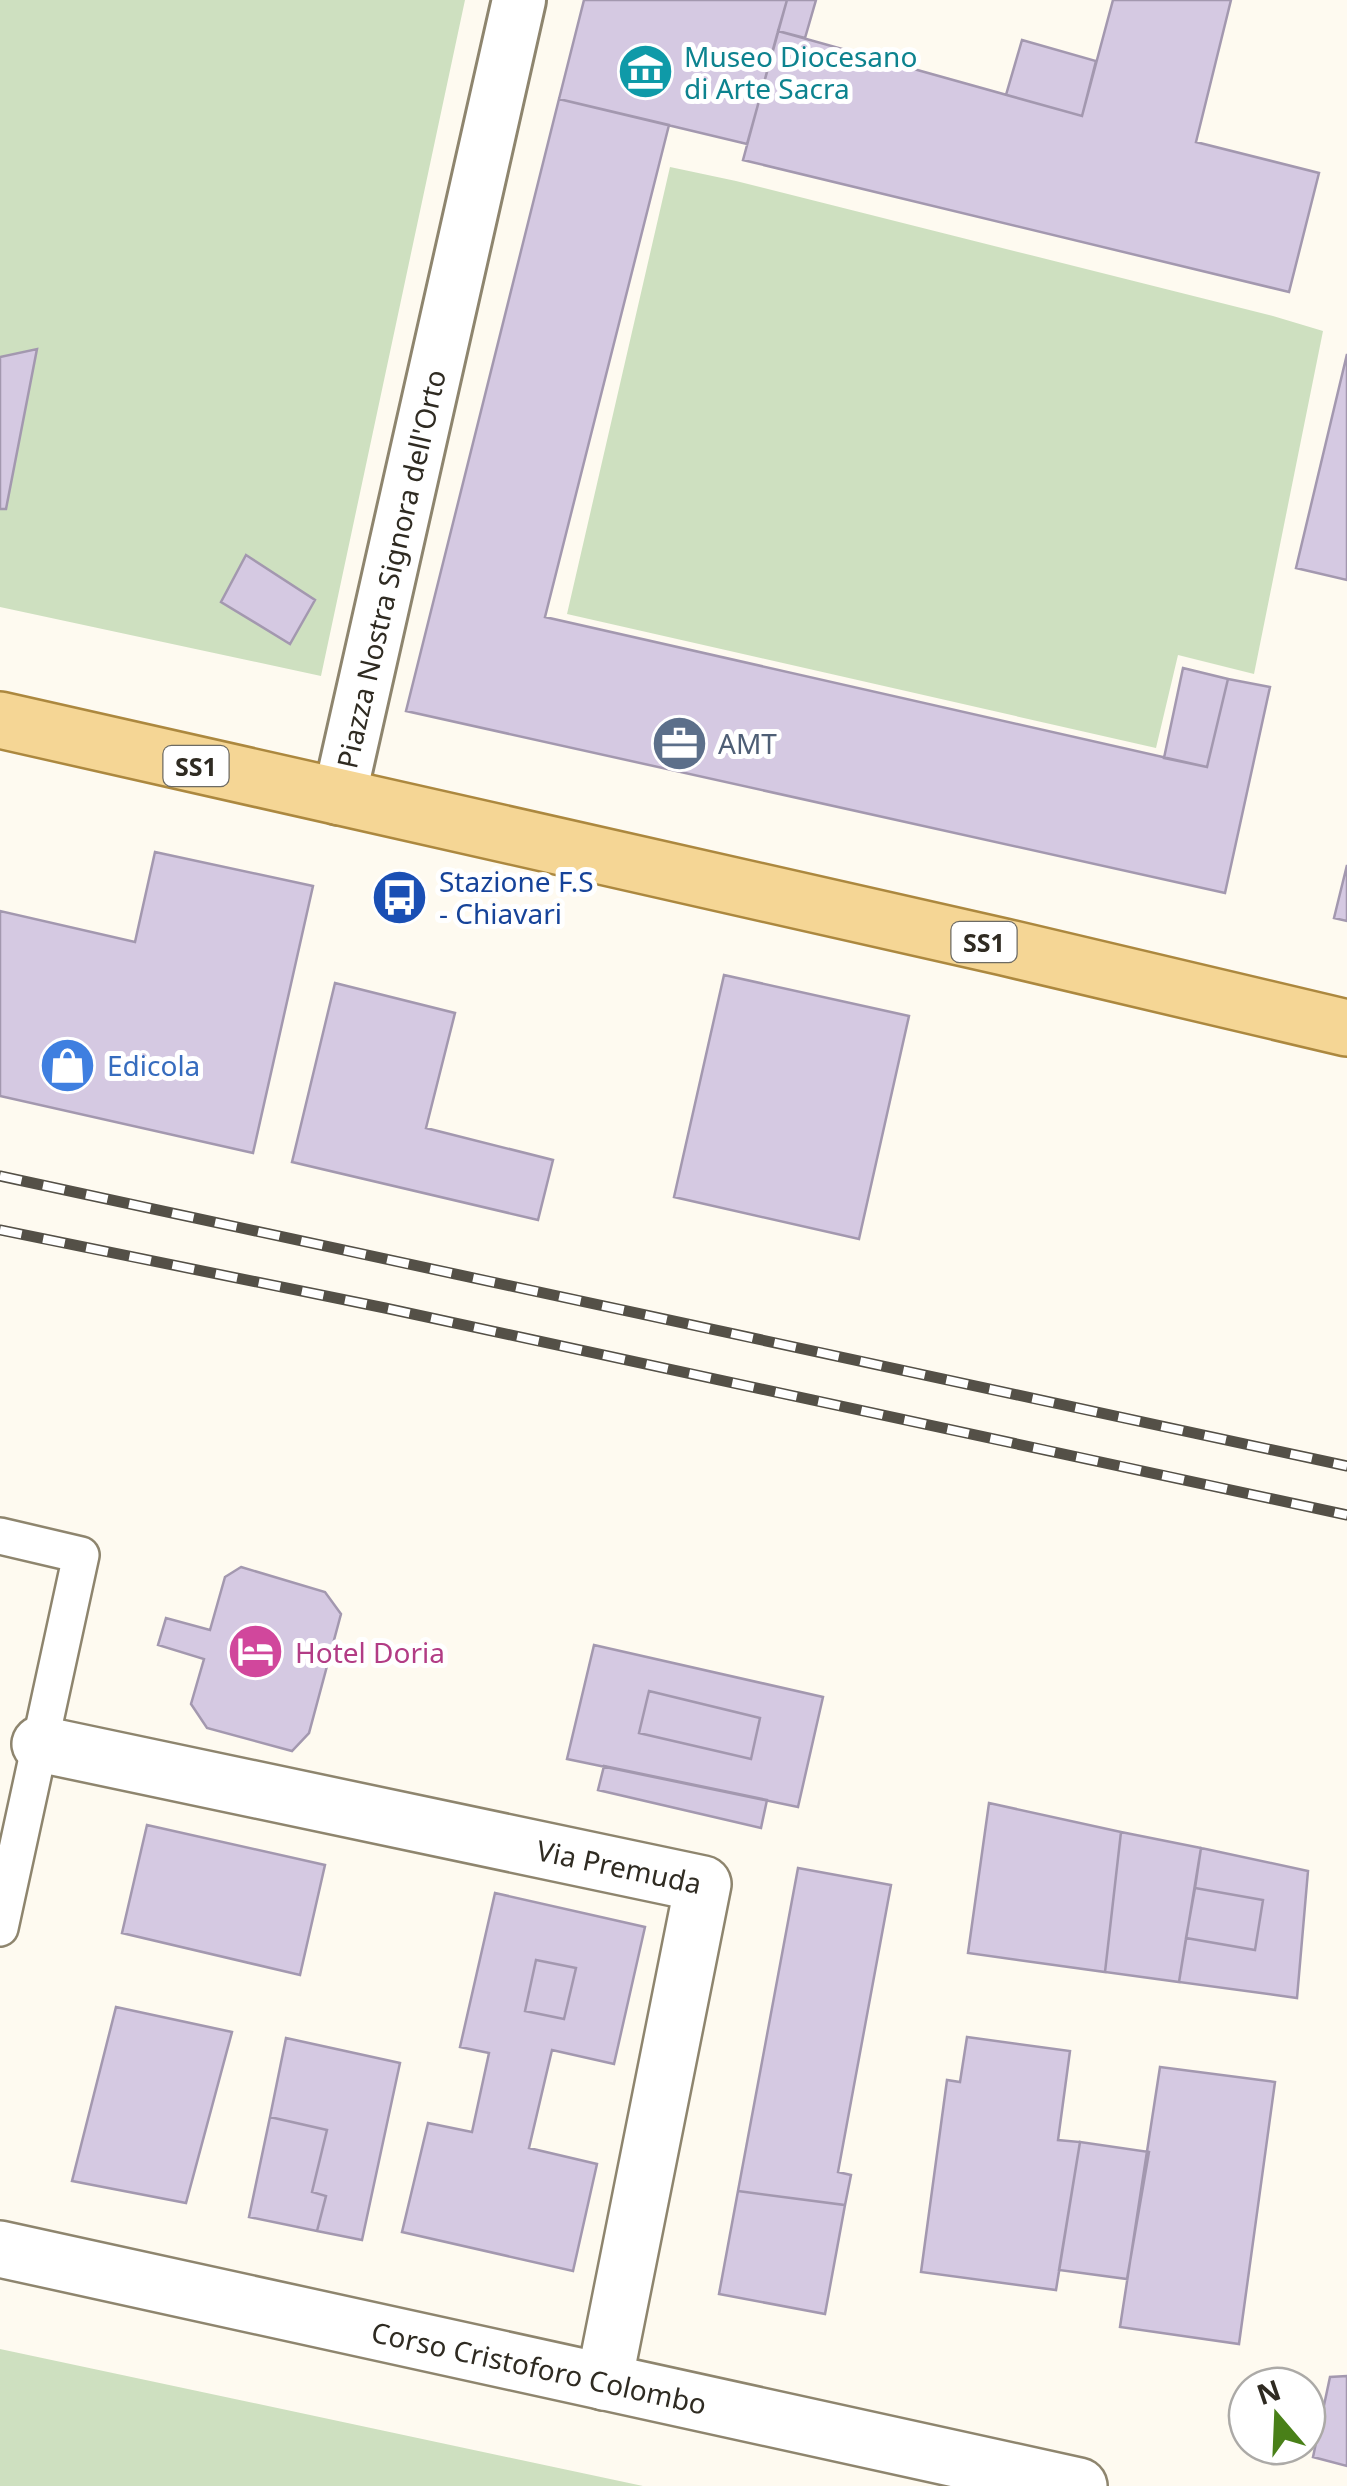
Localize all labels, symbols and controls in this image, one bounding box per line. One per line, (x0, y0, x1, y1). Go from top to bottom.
place label: Museo Diocesano di Arte Sacra (684, 37, 917, 107)
museum icon: Museo Diocesano di Arte Sacra (615, 42, 675, 102)
street label: Piazza Nostra Signora dell'Orto (327, 366, 454, 772)
office icon: AMT (649, 713, 709, 773)
place label: AMT (718, 724, 777, 762)
road number: SS1 (164, 746, 228, 786)
place label: Stazione F.S - Chiavari (439, 862, 594, 932)
bus stop icon: Stazione F.S - Chiavari (370, 867, 430, 927)
road number: SS1 (952, 922, 1016, 962)
shop icon: Edicola (38, 1035, 98, 1095)
place label: Edicola (107, 1046, 200, 1084)
hotel icon: Hotel Doria (226, 1622, 286, 1682)
place label: Hotel Doria (295, 1633, 445, 1671)
street label: Via Premuda (533, 1830, 705, 1902)
street label: Corso Cristoforo Colombo (368, 2312, 710, 2423)
north arrow (1227, 2366, 1327, 2466)
text: N (1252, 2370, 1285, 2413)

